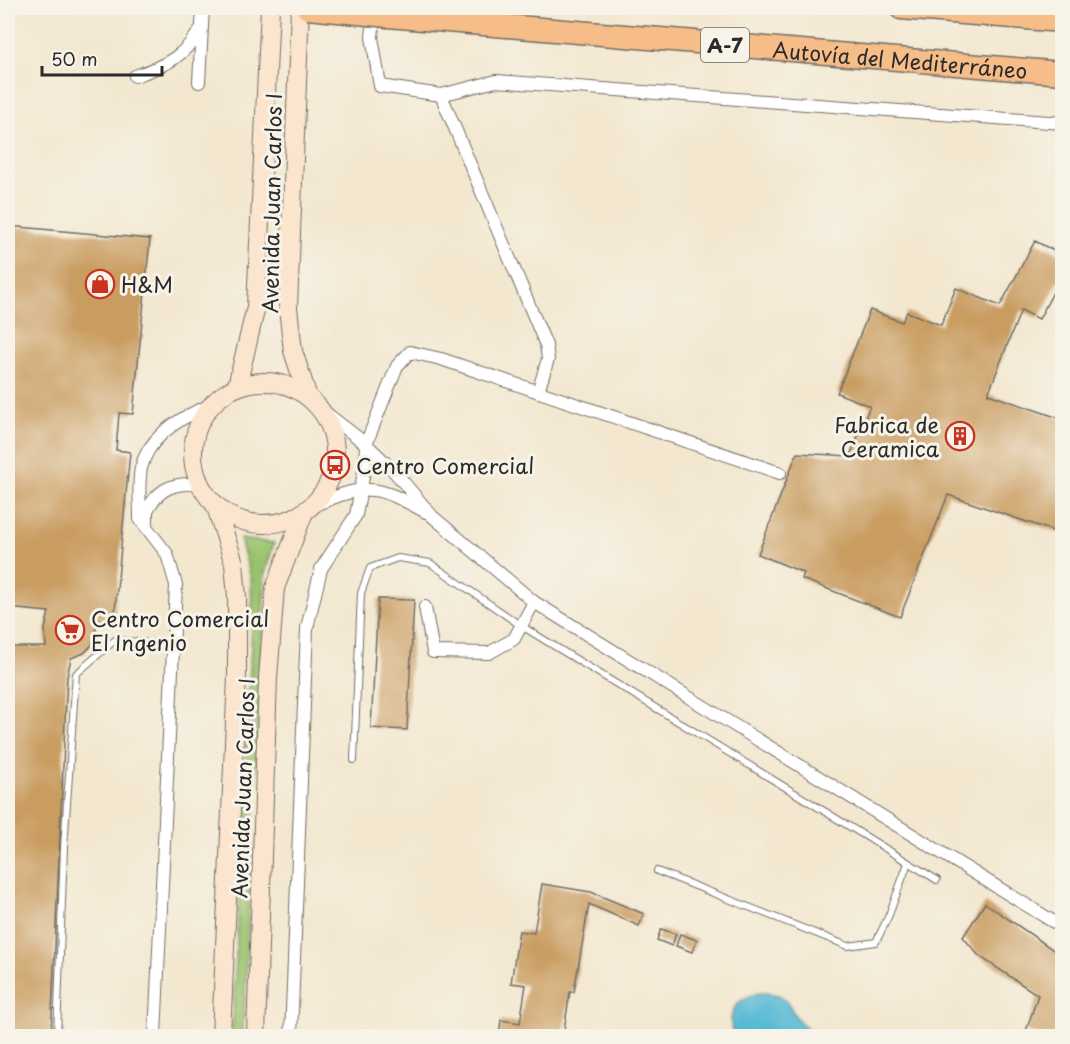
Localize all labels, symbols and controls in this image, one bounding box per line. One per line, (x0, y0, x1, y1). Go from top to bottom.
road number: A-7 (701, 28, 749, 62)
street label: Autovía del Mediterráneo (771, 33, 1029, 86)
scale bar (42, 39, 162, 77)
text: 50 m (51, 45, 98, 72)
street label: Avenida Juan Carlos I (253, 93, 289, 313)
shop icon: H&M (84, 268, 116, 300)
place label: H&M (121, 268, 173, 300)
place label: Fabrica de Ceramica (834, 408, 940, 464)
building icon: Fabrica de Ceramica (944, 420, 976, 452)
bus stop icon: Centro Comercial (319, 449, 351, 481)
place label: Centro Comercial (356, 449, 534, 481)
place label: Centro Comercial El Ingenio (91, 602, 269, 658)
supermarket icon: Centro Comercial El Ingenio (54, 614, 86, 646)
street label: Avenida Juan Carlos I (222, 677, 262, 899)

